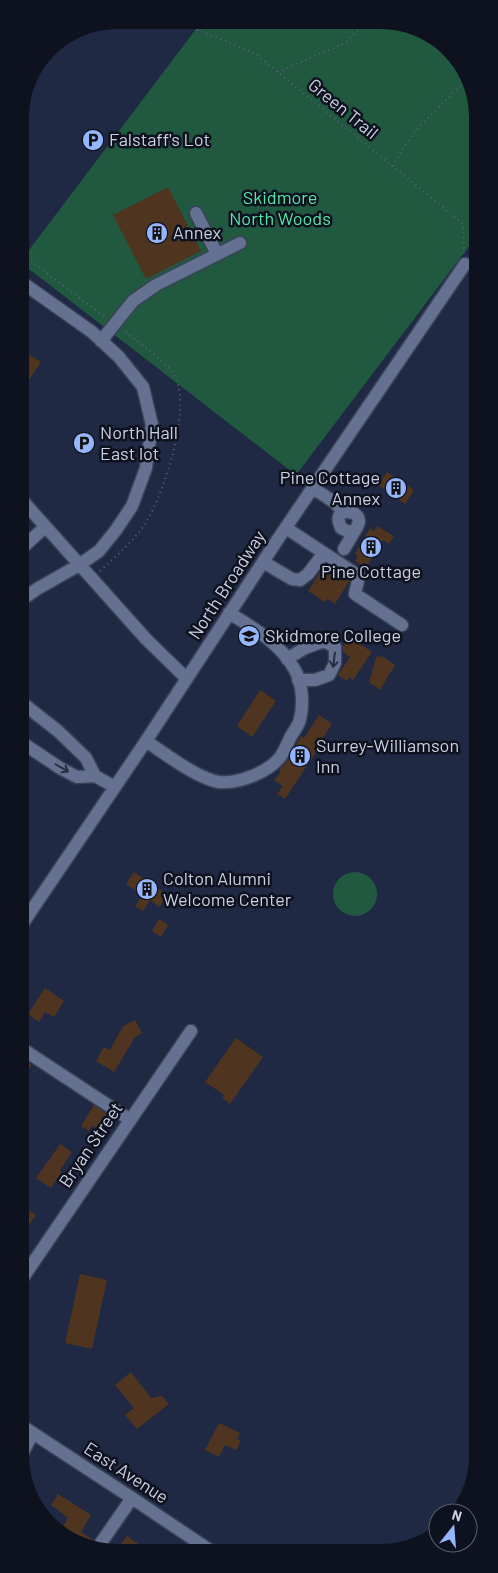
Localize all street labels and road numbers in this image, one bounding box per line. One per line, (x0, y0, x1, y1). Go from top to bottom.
street label: Green Trail (304, 73, 383, 143)
street label: North Broadway (183, 526, 270, 643)
street label: Bryan Street (54, 1098, 127, 1191)
street label: East Avenue (80, 1437, 173, 1508)

